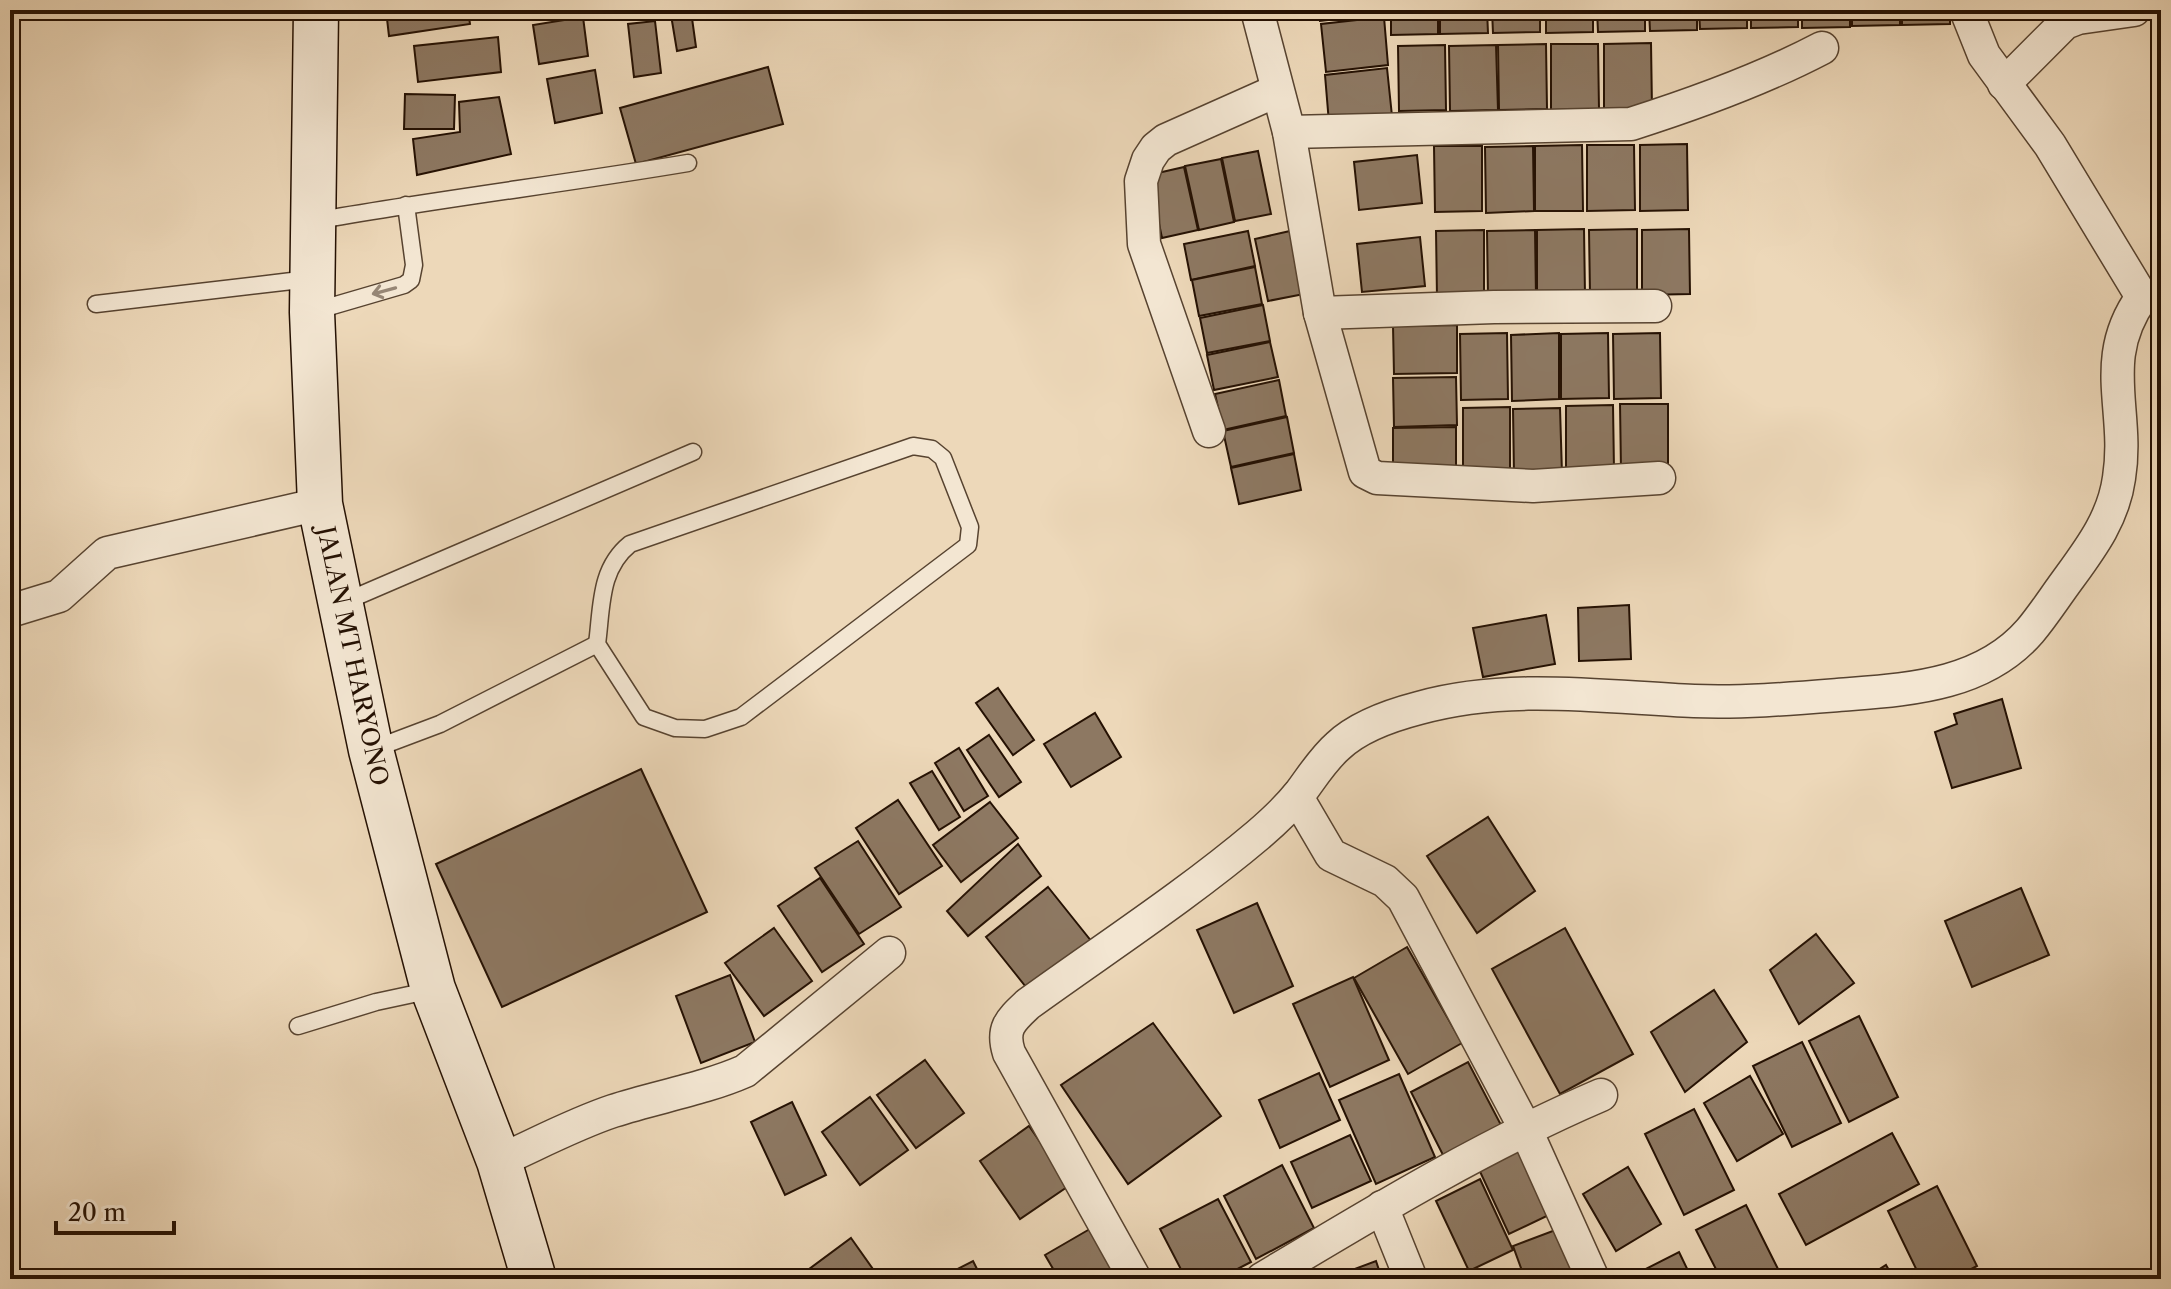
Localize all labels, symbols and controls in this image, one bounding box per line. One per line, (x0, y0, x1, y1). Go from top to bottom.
one-way arrow (372, 284, 398, 299)
street label: JALAN MT HARYONO (311, 520, 395, 788)
scale bar (56, 1185, 174, 1235)
text: 20 m (68, 1198, 126, 1227)

